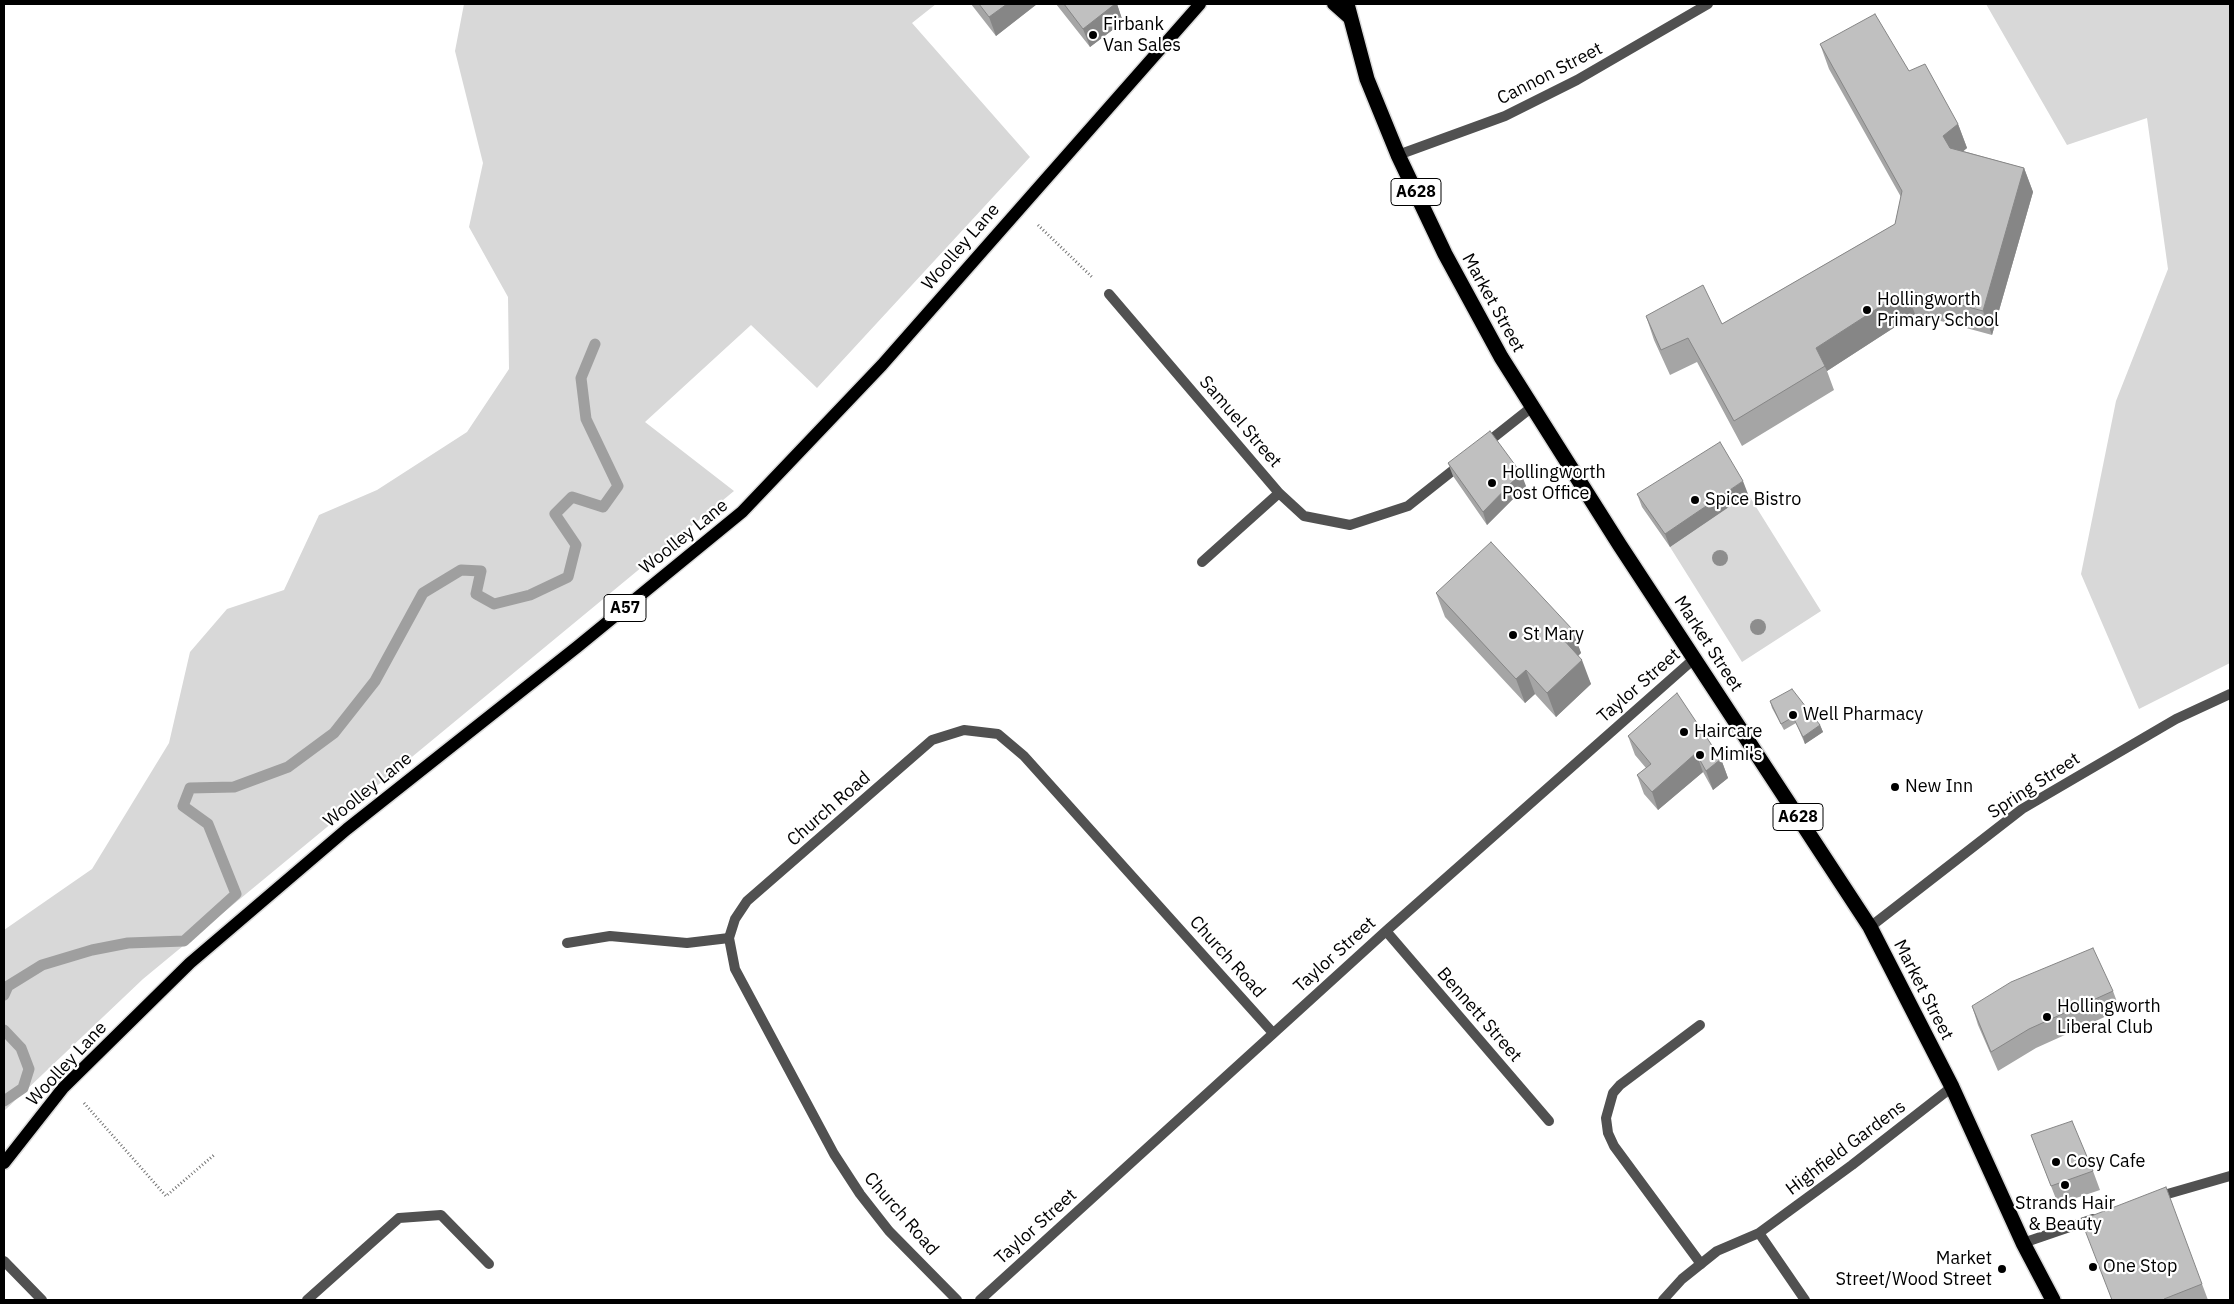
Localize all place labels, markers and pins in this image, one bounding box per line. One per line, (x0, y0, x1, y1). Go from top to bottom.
place label: Firbank Van Sales (1103, 14, 1181, 56)
marker: Firbank Van Sales (1087, 29, 1099, 41)
place label: Hollingworth Primary School (1877, 289, 1999, 332)
marker: Hollingworth Primary School (1861, 304, 1873, 316)
place label: Hollingworth Post Office (1502, 462, 1606, 504)
marker: Hollingworth Post Office (1486, 477, 1498, 489)
place label: Spice Bistro (1705, 489, 1801, 511)
marker: Spice Bistro (1689, 494, 1701, 506)
place label: St Mary (1523, 624, 1584, 646)
marker: St Mary (1507, 629, 1519, 641)
place label: Well Pharmacy (1803, 704, 1923, 726)
marker: Well Pharmacy (1787, 709, 1799, 721)
place label: Haircare (1694, 721, 1762, 743)
marker: Haircare (1678, 726, 1690, 738)
place label: Mimi's (1710, 744, 1762, 766)
marker: Mimi's (1694, 749, 1706, 761)
place label: New Inn (1905, 776, 1973, 798)
marker: New Inn (1889, 781, 1901, 793)
place label: Hollingworth Liberal Club (2057, 996, 2161, 1038)
marker: Hollingworth Liberal Club (2041, 1011, 2053, 1023)
place label: Cosy Cafe (2066, 1151, 2145, 1173)
marker: Cosy Cafe (2050, 1156, 2062, 1168)
marker: Strands Hair & Beauty (2059, 1179, 2071, 1191)
place label: Strands Hair & Beauty (2015, 1193, 2115, 1236)
place label: Market Street/Wood Street (1835, 1248, 1992, 1290)
place label: One Stop (2103, 1256, 2177, 1278)
marker: One Stop (2087, 1261, 2099, 1273)
marker: Market Street/Wood Street (1996, 1263, 2008, 1275)

